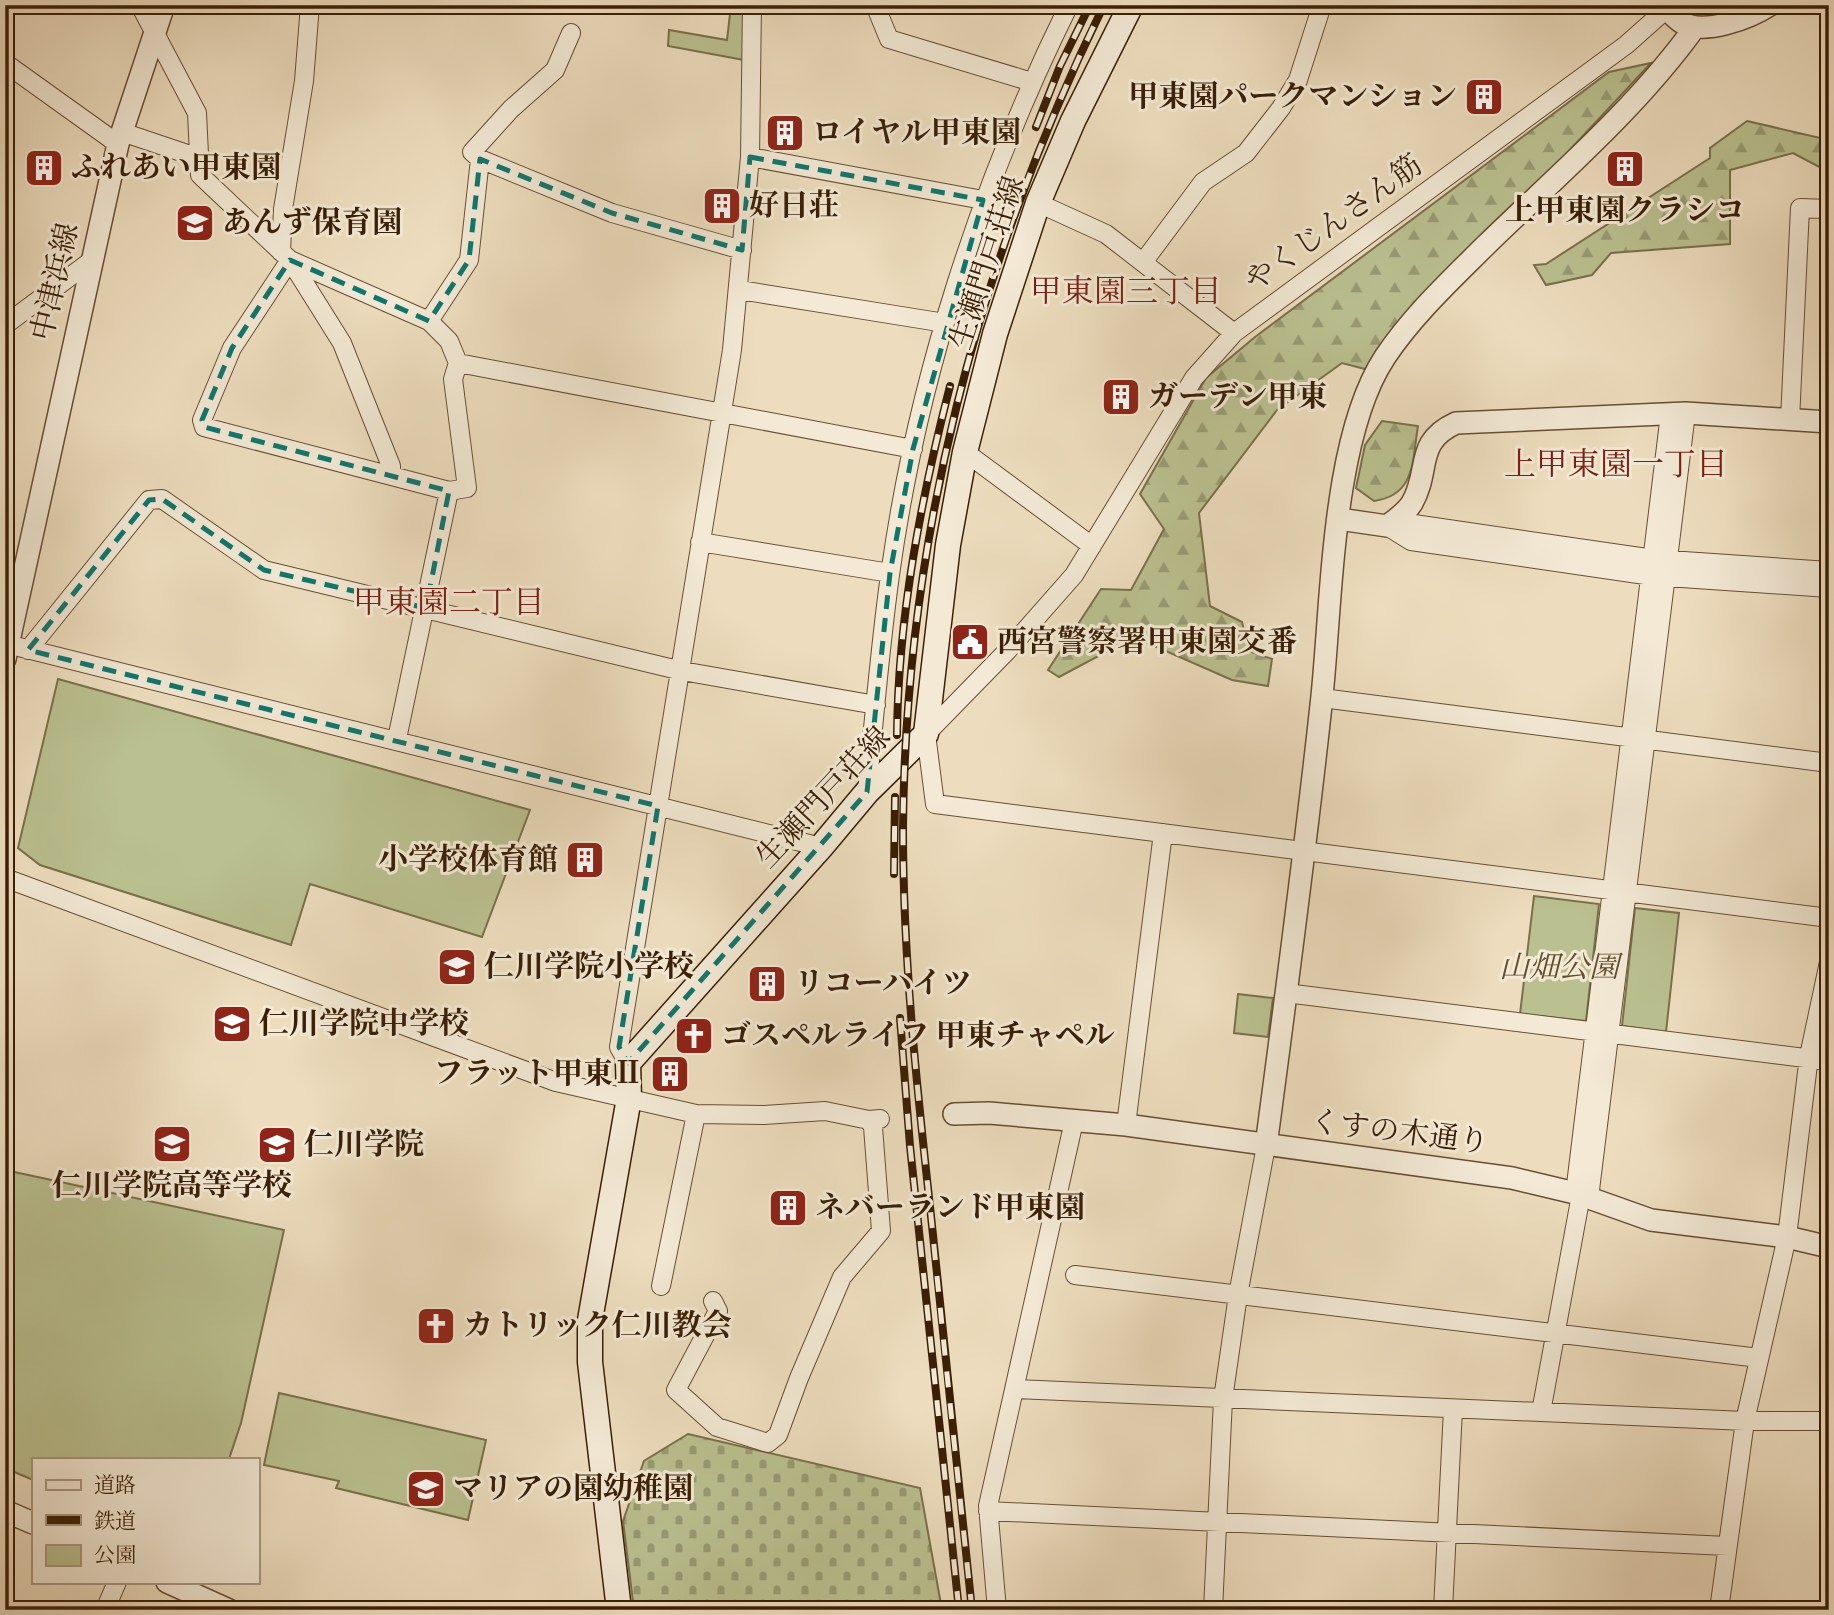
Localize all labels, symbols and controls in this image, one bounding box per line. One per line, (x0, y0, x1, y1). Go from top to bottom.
building icon: 甲東園パークマンション (1463, 76, 1505, 118)
place label: 甲東園パークマンション (1128, 79, 1457, 116)
building icon: ロイヤル甲東園 (764, 112, 806, 154)
place label: ロイヤル甲東園 (812, 115, 1021, 152)
building icon: ふれあい甲東園 (23, 147, 65, 189)
street label: やくじんさん筋 (1238, 147, 1430, 301)
building icon: 上甲東園クラシコ (1604, 148, 1646, 190)
place label: ふれあい甲東園 (71, 150, 281, 187)
street label: 生瀬門戸荘線 (943, 172, 1033, 354)
building icon: 好日荘 (701, 185, 743, 227)
place label: 好日荘 (749, 188, 839, 225)
place label: 上甲東園クラシコ (1505, 193, 1745, 230)
school or university icon: あんず保育園 (174, 202, 216, 244)
place label: あんず保育園 (222, 205, 402, 242)
street label: 中津浜線 (24, 219, 88, 345)
district label: 甲東園三丁目 (1030, 273, 1222, 313)
building icon: ガーデン甲東 (1100, 376, 1142, 418)
place label: ガーデン甲東 (1148, 379, 1327, 416)
district label: 上甲東園一丁目 (1504, 446, 1728, 486)
district label: 甲東園二丁目 (353, 584, 545, 624)
public building icon: 西宮警察署甲東園交番 (949, 621, 991, 663)
place label: 西宮警察署甲東園交番 (997, 624, 1297, 661)
street label: 生瀬門戸荘線 (749, 720, 899, 876)
building icon: 小学校体育館 (564, 839, 606, 881)
place label: 小学校体育館 (378, 842, 558, 879)
school or university icon: 仁川学院小学校 (436, 946, 478, 988)
place label: 仁川学院小学校 (484, 949, 694, 986)
park label: 山畑公園 (1499, 950, 1624, 987)
building icon: リコーハイツ (746, 963, 788, 1005)
place label: リコーハイツ (794, 966, 972, 1003)
school or university icon: 仁川学院中学校 (211, 1003, 253, 1045)
place label: 仁川学院中学校 (259, 1006, 469, 1043)
church icon: ゴスペルライフ 甲東チャペル (673, 1015, 715, 1057)
place label: ゴスペルライフ 甲東チャペル (721, 1018, 1115, 1055)
building icon: フラット甲東Ⅱ (649, 1053, 691, 1095)
place label: フラット甲東Ⅱ (434, 1056, 643, 1093)
street label: くすの木通り (1307, 1104, 1491, 1162)
school or university icon: 仁川学院高等学校 (151, 1123, 193, 1165)
school or university icon: 仁川学院 (256, 1124, 298, 1166)
place label: 仁川学院 (304, 1127, 424, 1164)
place label: 仁川学院高等学校 (52, 1168, 292, 1205)
building icon: ネバーランド甲東園 (767, 1187, 809, 1229)
place label: ネバーランド甲東園 (815, 1190, 1085, 1227)
church icon: カトリック仁川教会 (415, 1305, 457, 1347)
place label: カトリック仁川教会 (463, 1308, 732, 1345)
legend (32, 1458, 259, 1584)
school or university icon: マリアの園幼稚園 (405, 1468, 447, 1510)
place label: マリアの園幼稚園 (453, 1471, 693, 1508)
text: 道路 (94, 1473, 136, 1499)
text: 鉄道 (94, 1509, 136, 1535)
text: 公園 (94, 1543, 136, 1569)

